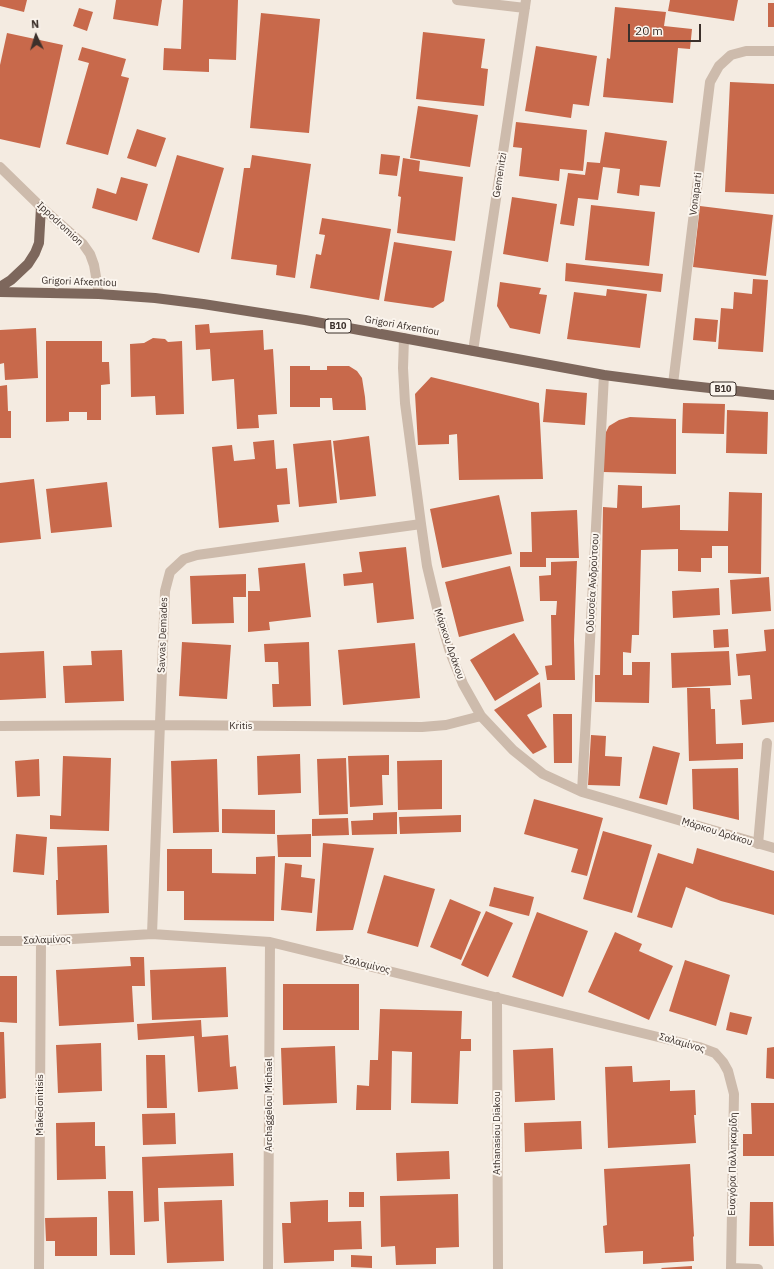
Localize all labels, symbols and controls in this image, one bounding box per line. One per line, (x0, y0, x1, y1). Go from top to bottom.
north arrow (16, 16, 56, 56)
scale bar (630, 16, 703, 42)
text: N (31, 17, 40, 31)
text: 20 m (635, 23, 663, 38)
street label: Gemenitzi (491, 152, 509, 198)
street label: Vonaparti (687, 172, 705, 216)
street label: Ippodromion (34, 200, 86, 248)
street label: Grigori Afxentiou (41, 275, 117, 289)
street label: Grigori Afxentiou (364, 314, 440, 338)
road number: B10 (325, 319, 351, 333)
road number: B10 (710, 382, 736, 396)
street label: Οδυσσέα Ανδρούτσου (584, 533, 602, 633)
street label: Savvas Demades (156, 597, 170, 673)
street label: Μάρκου Δράκου (431, 607, 467, 681)
street label: Kritis (229, 720, 253, 732)
street label: Μάρκου Δράκου (680, 815, 754, 849)
street label: Σαλαμίνος (23, 933, 71, 947)
street label: Σαλαμίνος (343, 953, 391, 977)
street label: Σαλαμίνος (658, 1031, 706, 1055)
street label: Archaggelou Michael (263, 1058, 275, 1152)
street label: Makedonitisis (34, 1074, 46, 1136)
street label: Athanasiou Diakou (491, 1091, 503, 1175)
street label: Ευαγόρα Παλληκαρίδη (726, 1112, 740, 1216)

